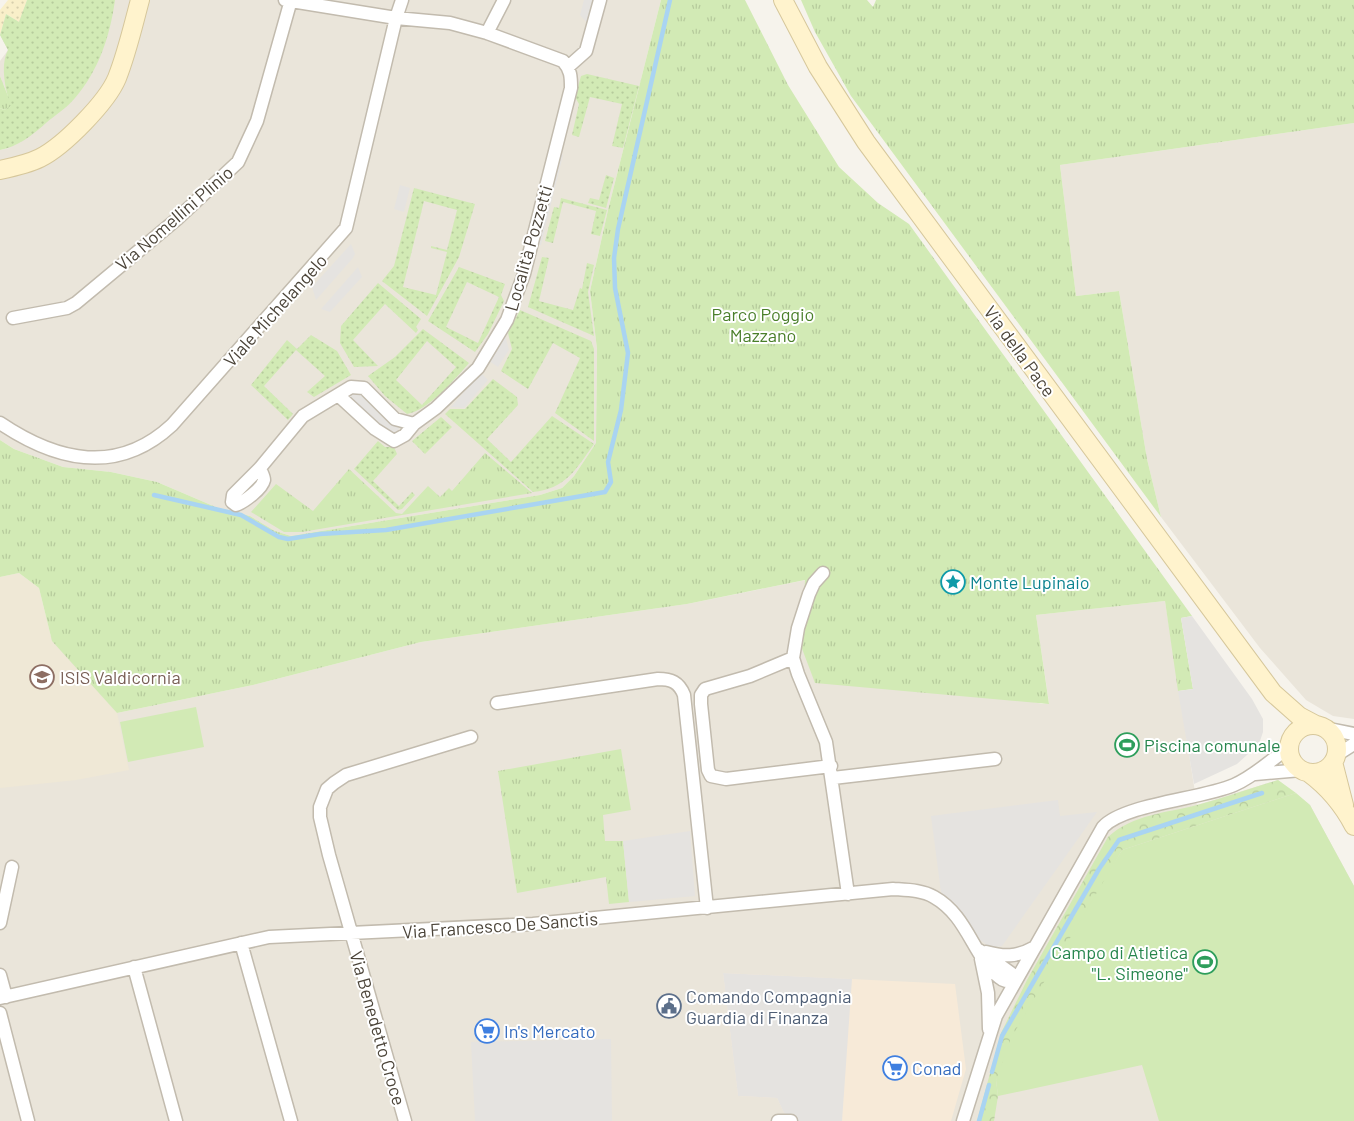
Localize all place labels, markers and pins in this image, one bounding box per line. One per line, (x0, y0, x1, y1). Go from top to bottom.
place icon: Monte Lupinaio (940, 569, 966, 595)
place label: Monte Lupinaio (970, 571, 1090, 593)
school or university icon: ISIS Valdicornia (29, 664, 55, 690)
place label: ISIS Valdicornia (60, 666, 181, 688)
sports icon: Piscina comunale (1114, 732, 1140, 758)
place label: Piscina comunale (1144, 734, 1281, 756)
place label: Campo di Atletica "L. Simeone" (1051, 941, 1188, 984)
sports icon: Campo di Atletica "L. Simeone" (1192, 949, 1218, 975)
place label: Comando Compagnia Guardia di Finanza (686, 985, 851, 1028)
public building icon: Comando Compagnia Guardia di Finanza (656, 993, 682, 1019)
supermarket icon: In's Mercato (474, 1018, 500, 1044)
place label: In's Mercato (504, 1020, 596, 1042)
supermarket icon: Conad (882, 1055, 908, 1081)
place label: Conad (912, 1057, 961, 1079)

